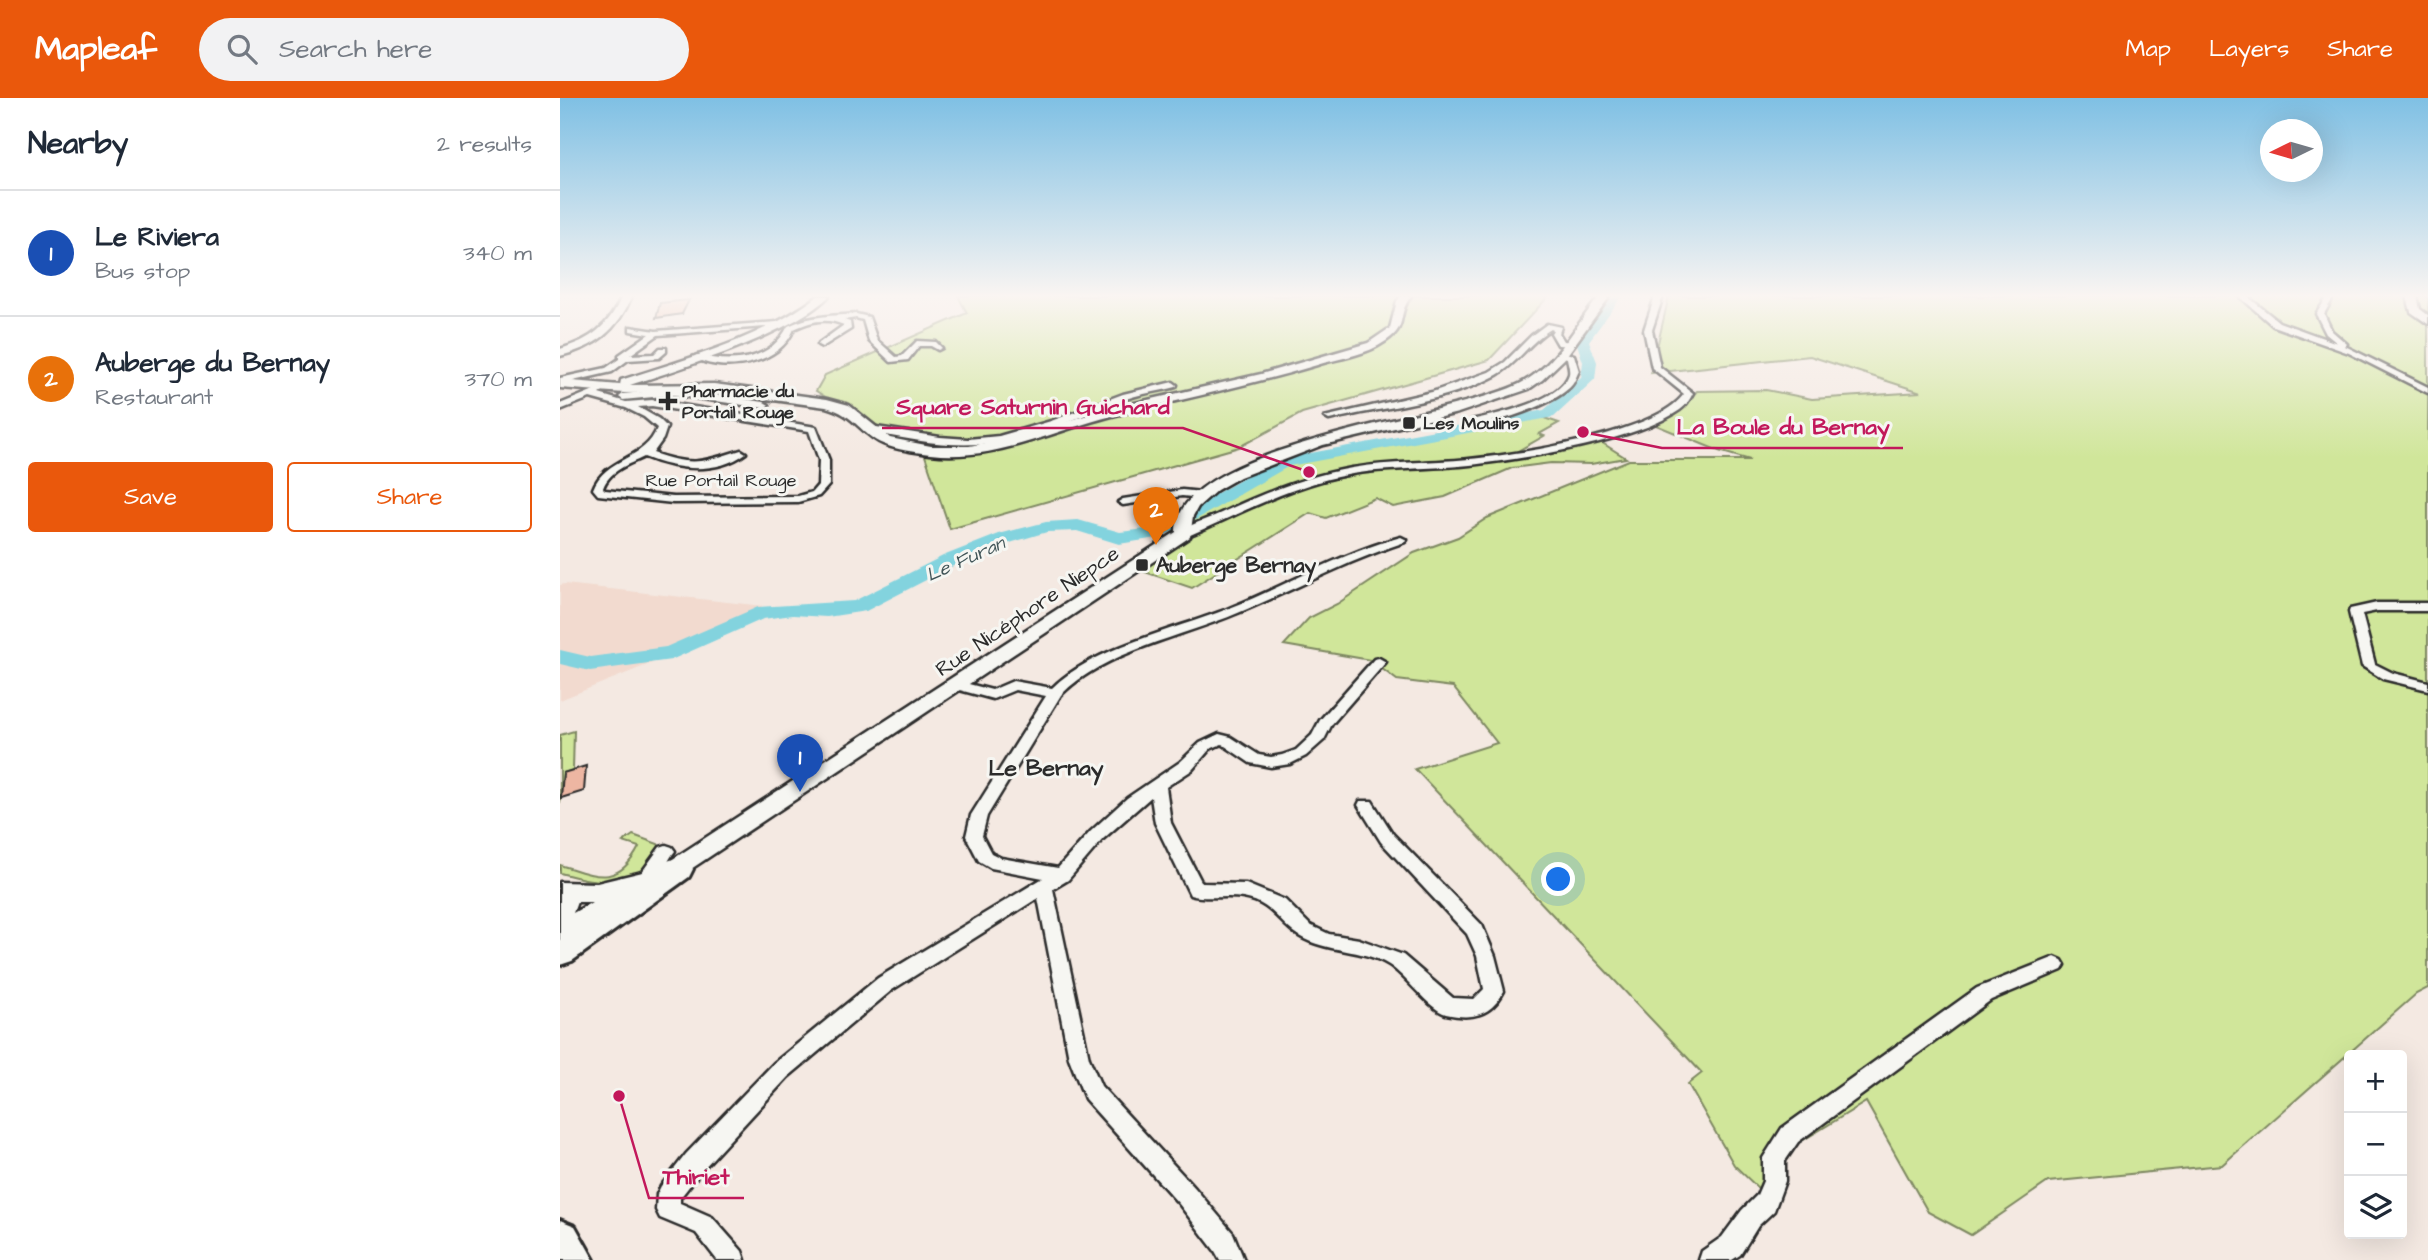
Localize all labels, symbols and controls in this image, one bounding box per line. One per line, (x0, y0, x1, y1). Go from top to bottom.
search box (199, 18, 689, 81)
text: Mapleaf (35, 26, 157, 72)
icon: search (223, 30, 261, 68)
text: Search here (279, 31, 432, 67)
text: Map (2126, 32, 2171, 66)
text: Layers (2209, 32, 2289, 66)
text: Share (2327, 32, 2393, 66)
north arrow (2260, 119, 2323, 182)
text: Nearby (28, 123, 128, 165)
text: 2 results (437, 128, 532, 160)
text: Le Riviera (95, 219, 219, 255)
text: 1 (50, 237, 52, 269)
text: 340 m (463, 237, 532, 269)
text: Bus stop (95, 255, 190, 287)
text: Auberge du Bernay (95, 345, 330, 381)
text: 2 (44, 363, 58, 395)
text: 370 m (465, 363, 532, 395)
place label: Pharmacie du Portail Rouge (682, 379, 794, 426)
text: Restaurant (95, 381, 213, 413)
callout: Square Saturnin Guichard (882, 384, 1183, 428)
text: Square Saturnin Guichard (895, 391, 1170, 423)
marker: Pharmacie du Portail Rouge (660, 393, 676, 409)
callout: La Boule du Bernay (1662, 404, 1903, 448)
place label: Les Moulins (1423, 411, 1519, 436)
text: La Boule du Bernay (1676, 411, 1890, 445)
marker: Les Moulins (1401, 415, 1417, 431)
button: Save (28, 462, 273, 532)
button: Share (287, 462, 532, 532)
street label: Rue Portail Rouge (646, 468, 797, 494)
pin: 2 (1133, 487, 1179, 545)
water label: Le Furan (922, 529, 1011, 589)
street label: Rue Nicéphore Niepce (930, 539, 1125, 685)
place label: Auberge Bernay (1156, 551, 1317, 583)
marker: Auberge Bernay (1134, 557, 1150, 573)
pin: 1 (777, 734, 823, 792)
district label: Le Bernay (989, 752, 1104, 786)
your location (1541, 862, 1575, 896)
map controls (2344, 1050, 2407, 1239)
button: + (2344, 1050, 2407, 1113)
button: − (2344, 1113, 2407, 1176)
callout: Thiriet (649, 1154, 744, 1198)
text: Thiriet (661, 1161, 730, 1193)
button: layers (2344, 1176, 2407, 1239)

